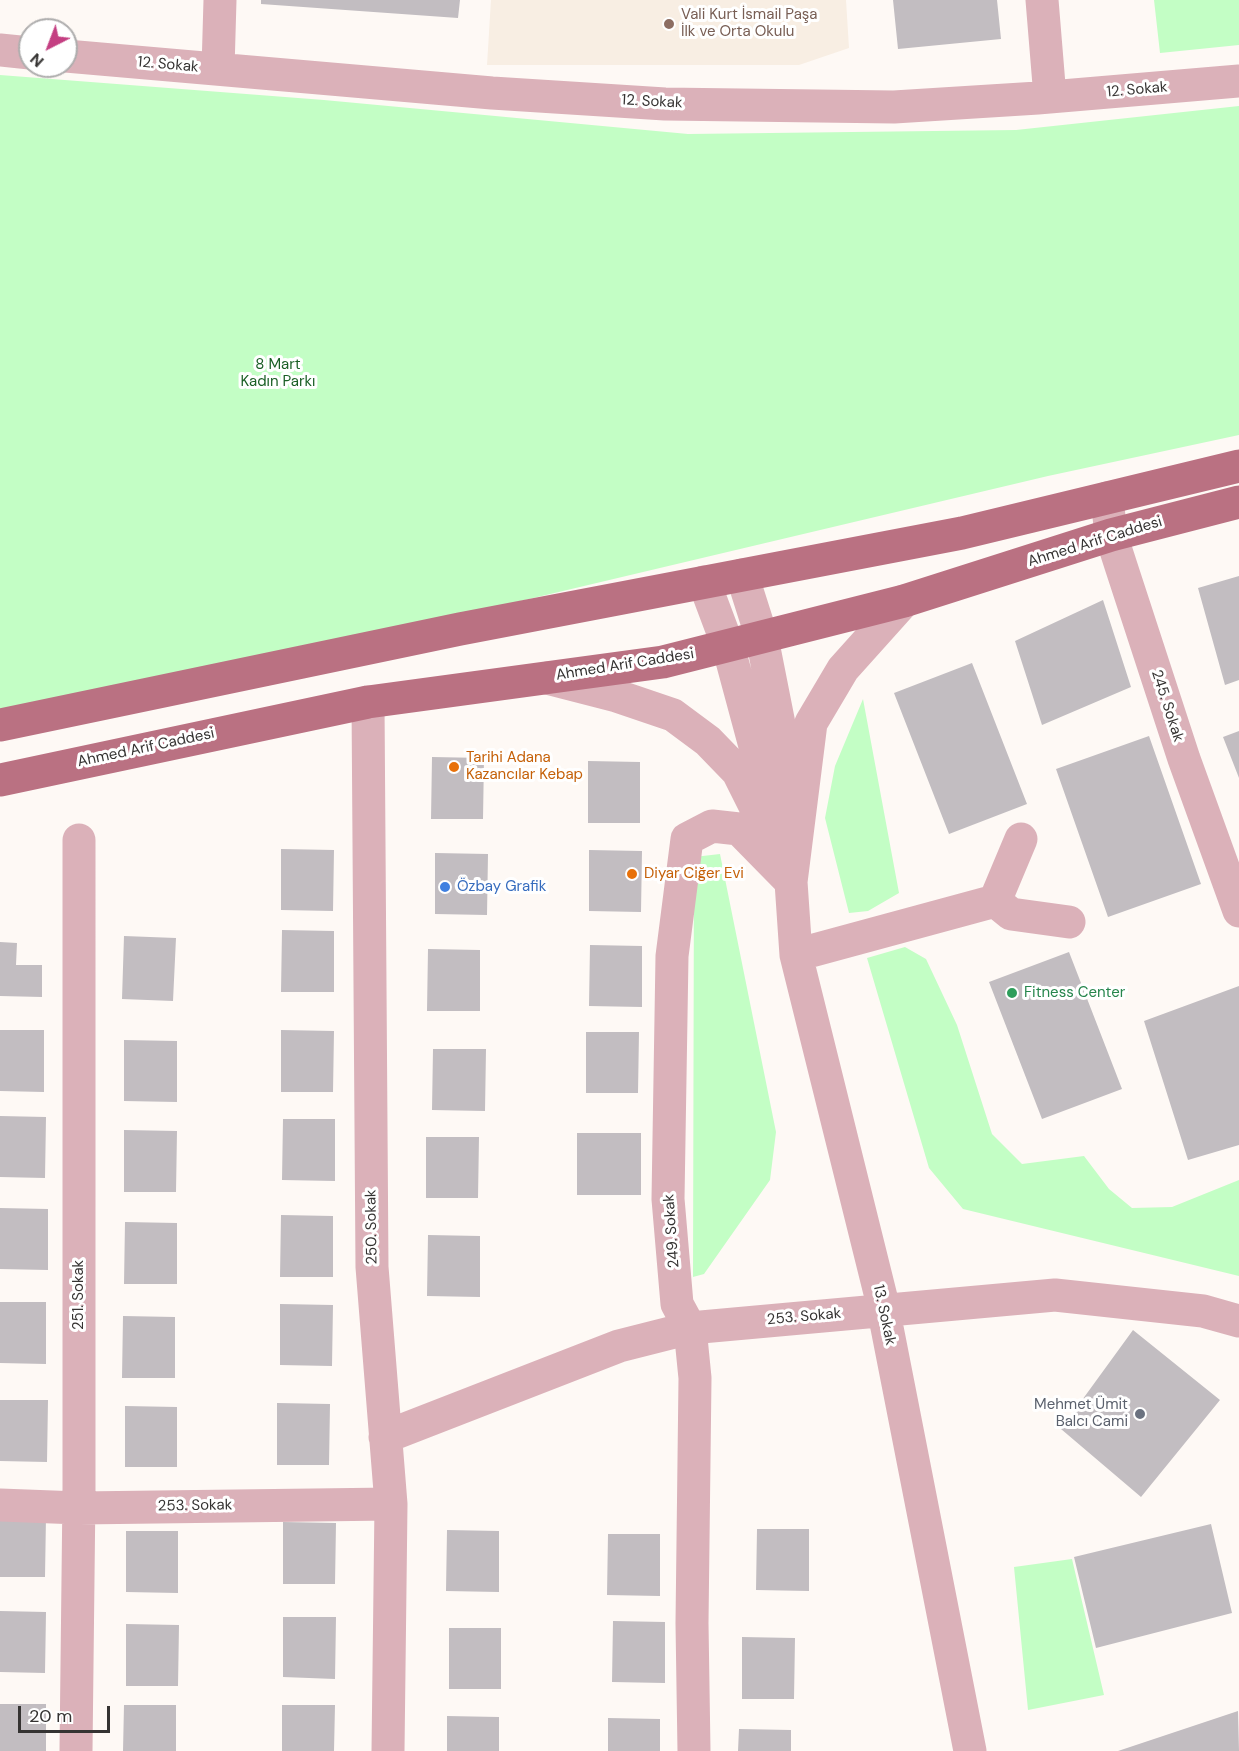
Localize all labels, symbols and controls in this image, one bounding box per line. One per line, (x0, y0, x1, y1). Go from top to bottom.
place label: Vali Kurt İsmail Paşa İlk ve Orta Okulu (681, 6, 818, 41)
marker: Vali Kurt İsmail Paşa İlk ve Orta Okulu (662, 17, 676, 31)
north arrow (18, 18, 78, 78)
text: N (26, 49, 48, 72)
street label: 12. Sokak (137, 53, 199, 77)
street label: 12. Sokak (1106, 78, 1168, 102)
street label: 12. Sokak (621, 91, 683, 113)
park label: 8 Mart Kadın Parkı (241, 356, 315, 391)
street label: Ahmed Arif Caddesi (1026, 513, 1164, 571)
street label: Ahmed Arif Caddesi (555, 645, 695, 685)
street label: 245. Sokak (1147, 668, 1187, 744)
street label: Ahmed Arif Caddesi (76, 725, 216, 771)
place label: Tarihi Adana Kazancılar Kebap (466, 749, 583, 784)
marker: Tarihi Adana Kazancılar Kebap (447, 760, 461, 774)
place label: Diyar Ciğer Evi (644, 865, 744, 883)
marker: Diyar Ciğer Evi (625, 867, 639, 881)
place label: Özbay Grafik (457, 878, 546, 896)
marker: Özbay Grafik (438, 880, 452, 894)
place label: Fitness Center (1024, 984, 1125, 1002)
marker: Fitness Center (1005, 986, 1019, 1000)
street label: 250. Sokak (362, 1189, 382, 1265)
street label: 249. Sokak (660, 1193, 684, 1269)
street label: 251. Sokak (70, 1260, 88, 1330)
street label: 13. Sokak (869, 1283, 899, 1347)
street label: 253. Sokak (766, 1305, 842, 1329)
place label: Mehmet Ümit Balcı Cami (1034, 1396, 1128, 1431)
marker: Mehmet Ümit Balcı Cami (1133, 1407, 1147, 1421)
street label: 253. Sokak (158, 1496, 232, 1516)
scale bar (21, 1694, 112, 1732)
text: 20 m (29, 1704, 72, 1728)

